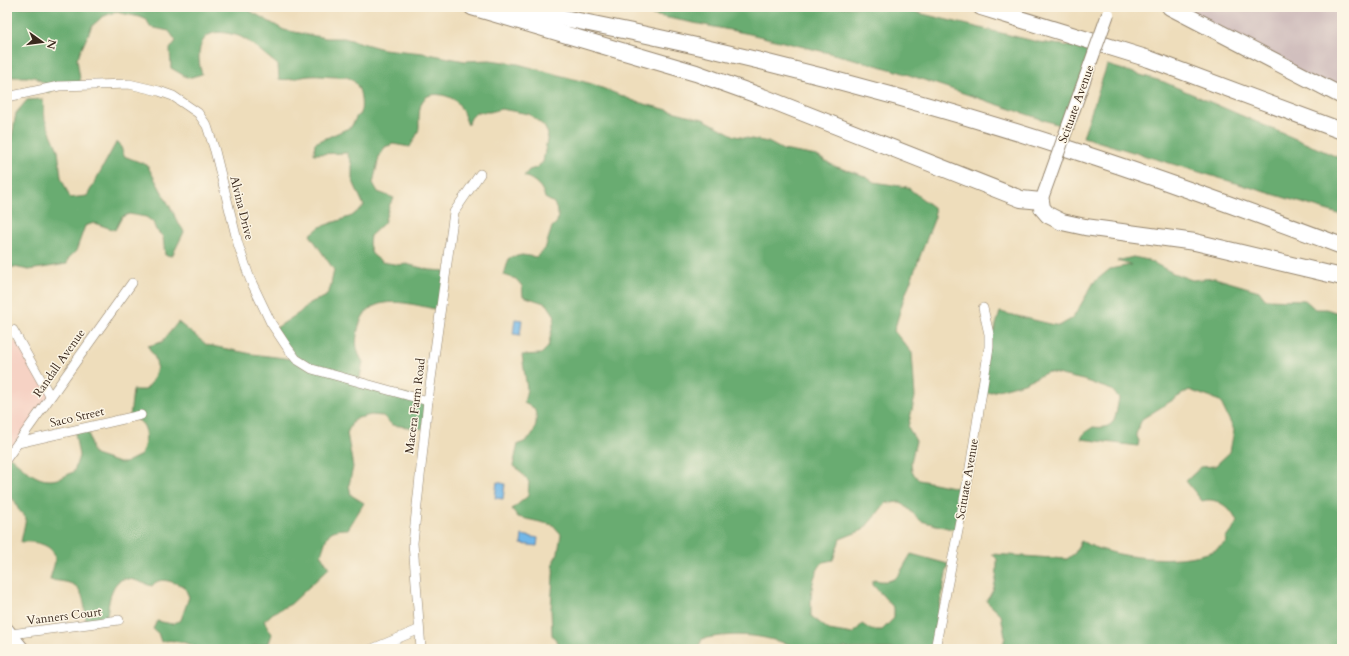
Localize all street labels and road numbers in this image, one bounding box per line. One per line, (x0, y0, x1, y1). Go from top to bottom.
street label: Scituate Avenue (1054, 63, 1098, 145)
street label: Alvina Drive (226, 174, 258, 242)
street label: Randall Avenue (29, 326, 89, 400)
street label: Macera Farm Road (401, 357, 429, 455)
street label: Saco Street (48, 403, 106, 431)
street label: Scituate Avenue (952, 437, 982, 521)
street label: Vanners Court (26, 603, 102, 629)

